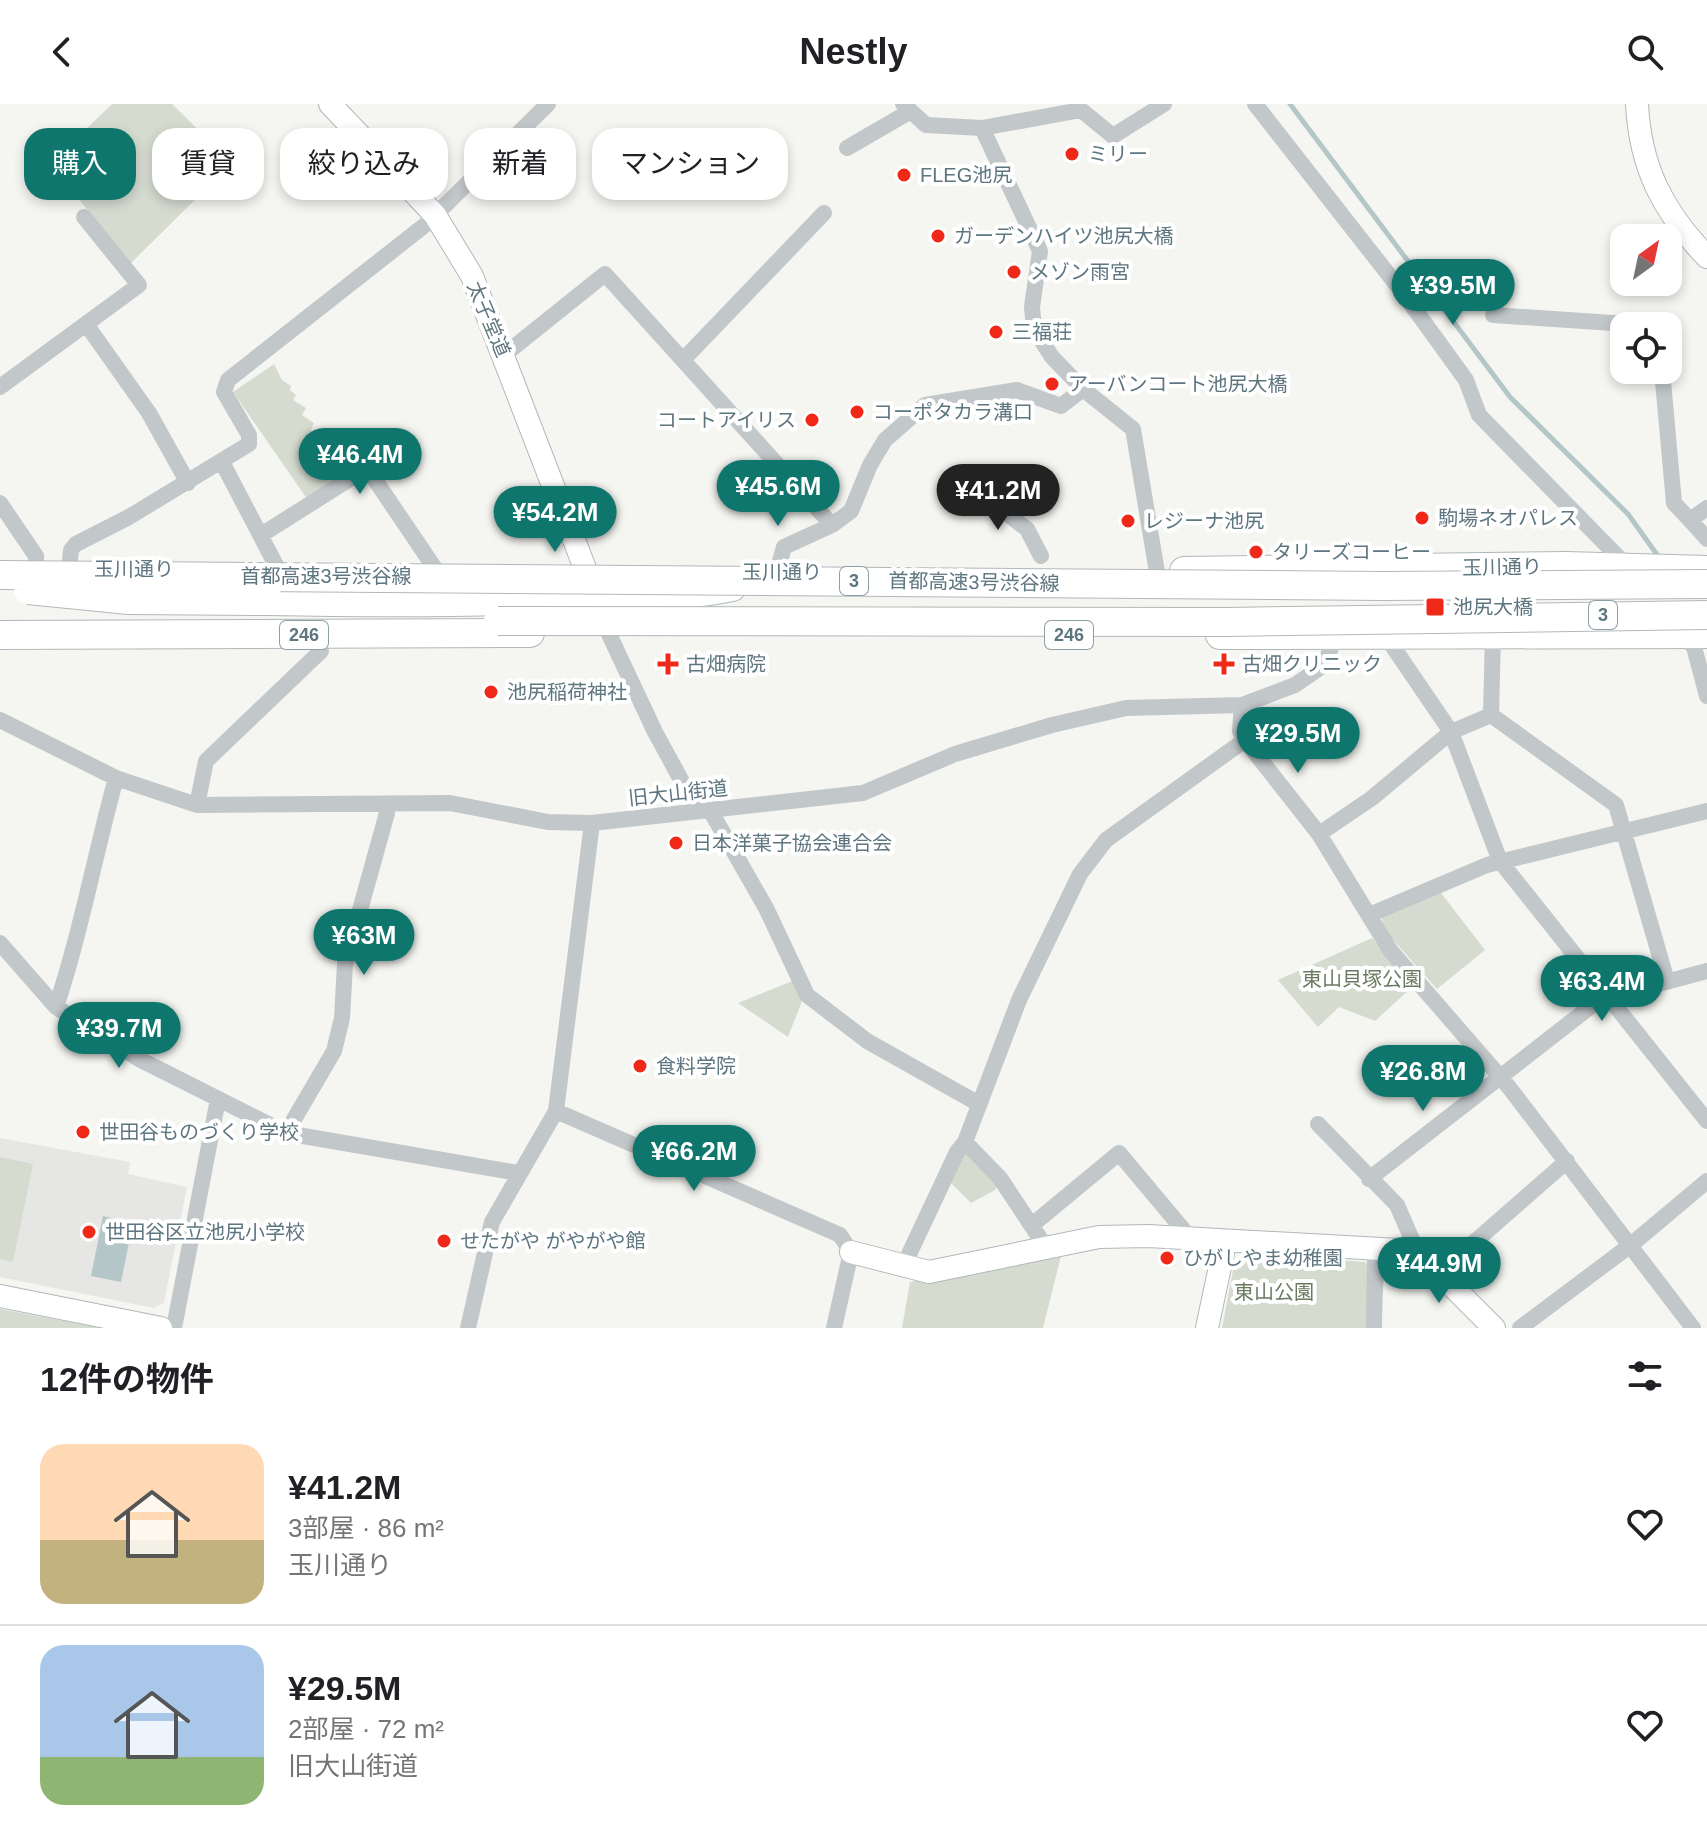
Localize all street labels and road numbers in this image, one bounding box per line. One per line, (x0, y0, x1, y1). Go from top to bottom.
street label: 太子堂道 (463, 278, 515, 360)
street label: 玉川通り (1462, 555, 1542, 579)
street label: 玉川通り (94, 558, 174, 580)
street label: 玉川通り (742, 561, 822, 583)
street label: 首都高速3号渋谷線 (240, 565, 412, 587)
road number: 3 (840, 567, 868, 595)
street label: 首都高速3号渋谷線 (888, 570, 1060, 594)
road number: 3 (1589, 601, 1617, 629)
road number: 246 (280, 621, 328, 649)
road number: 246 (1045, 621, 1093, 649)
street label: 旧大山街道 (627, 777, 729, 809)

